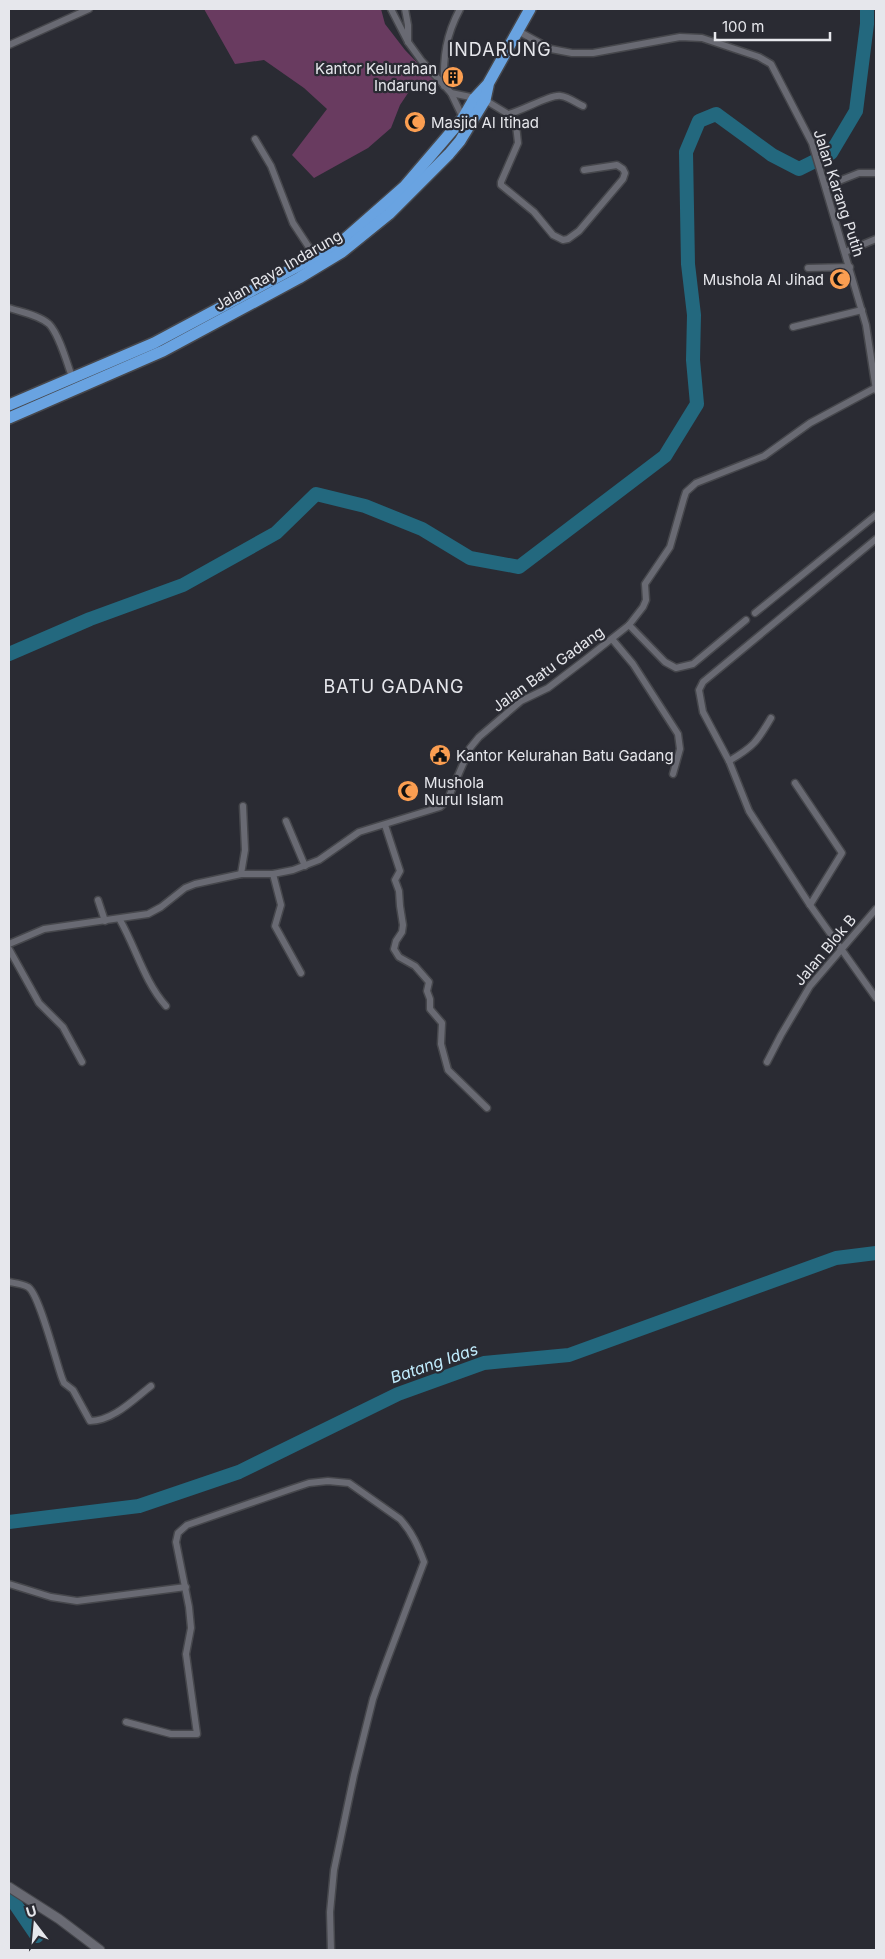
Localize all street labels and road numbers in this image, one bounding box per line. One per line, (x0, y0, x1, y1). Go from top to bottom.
street label: Jalan Karang Putih (809, 127, 869, 259)
street label: Jalan Raya Indarung (211, 226, 345, 314)
street label: Jalan Batu Gadang (488, 622, 608, 716)
street label: Jalan Blok B (790, 911, 860, 989)

